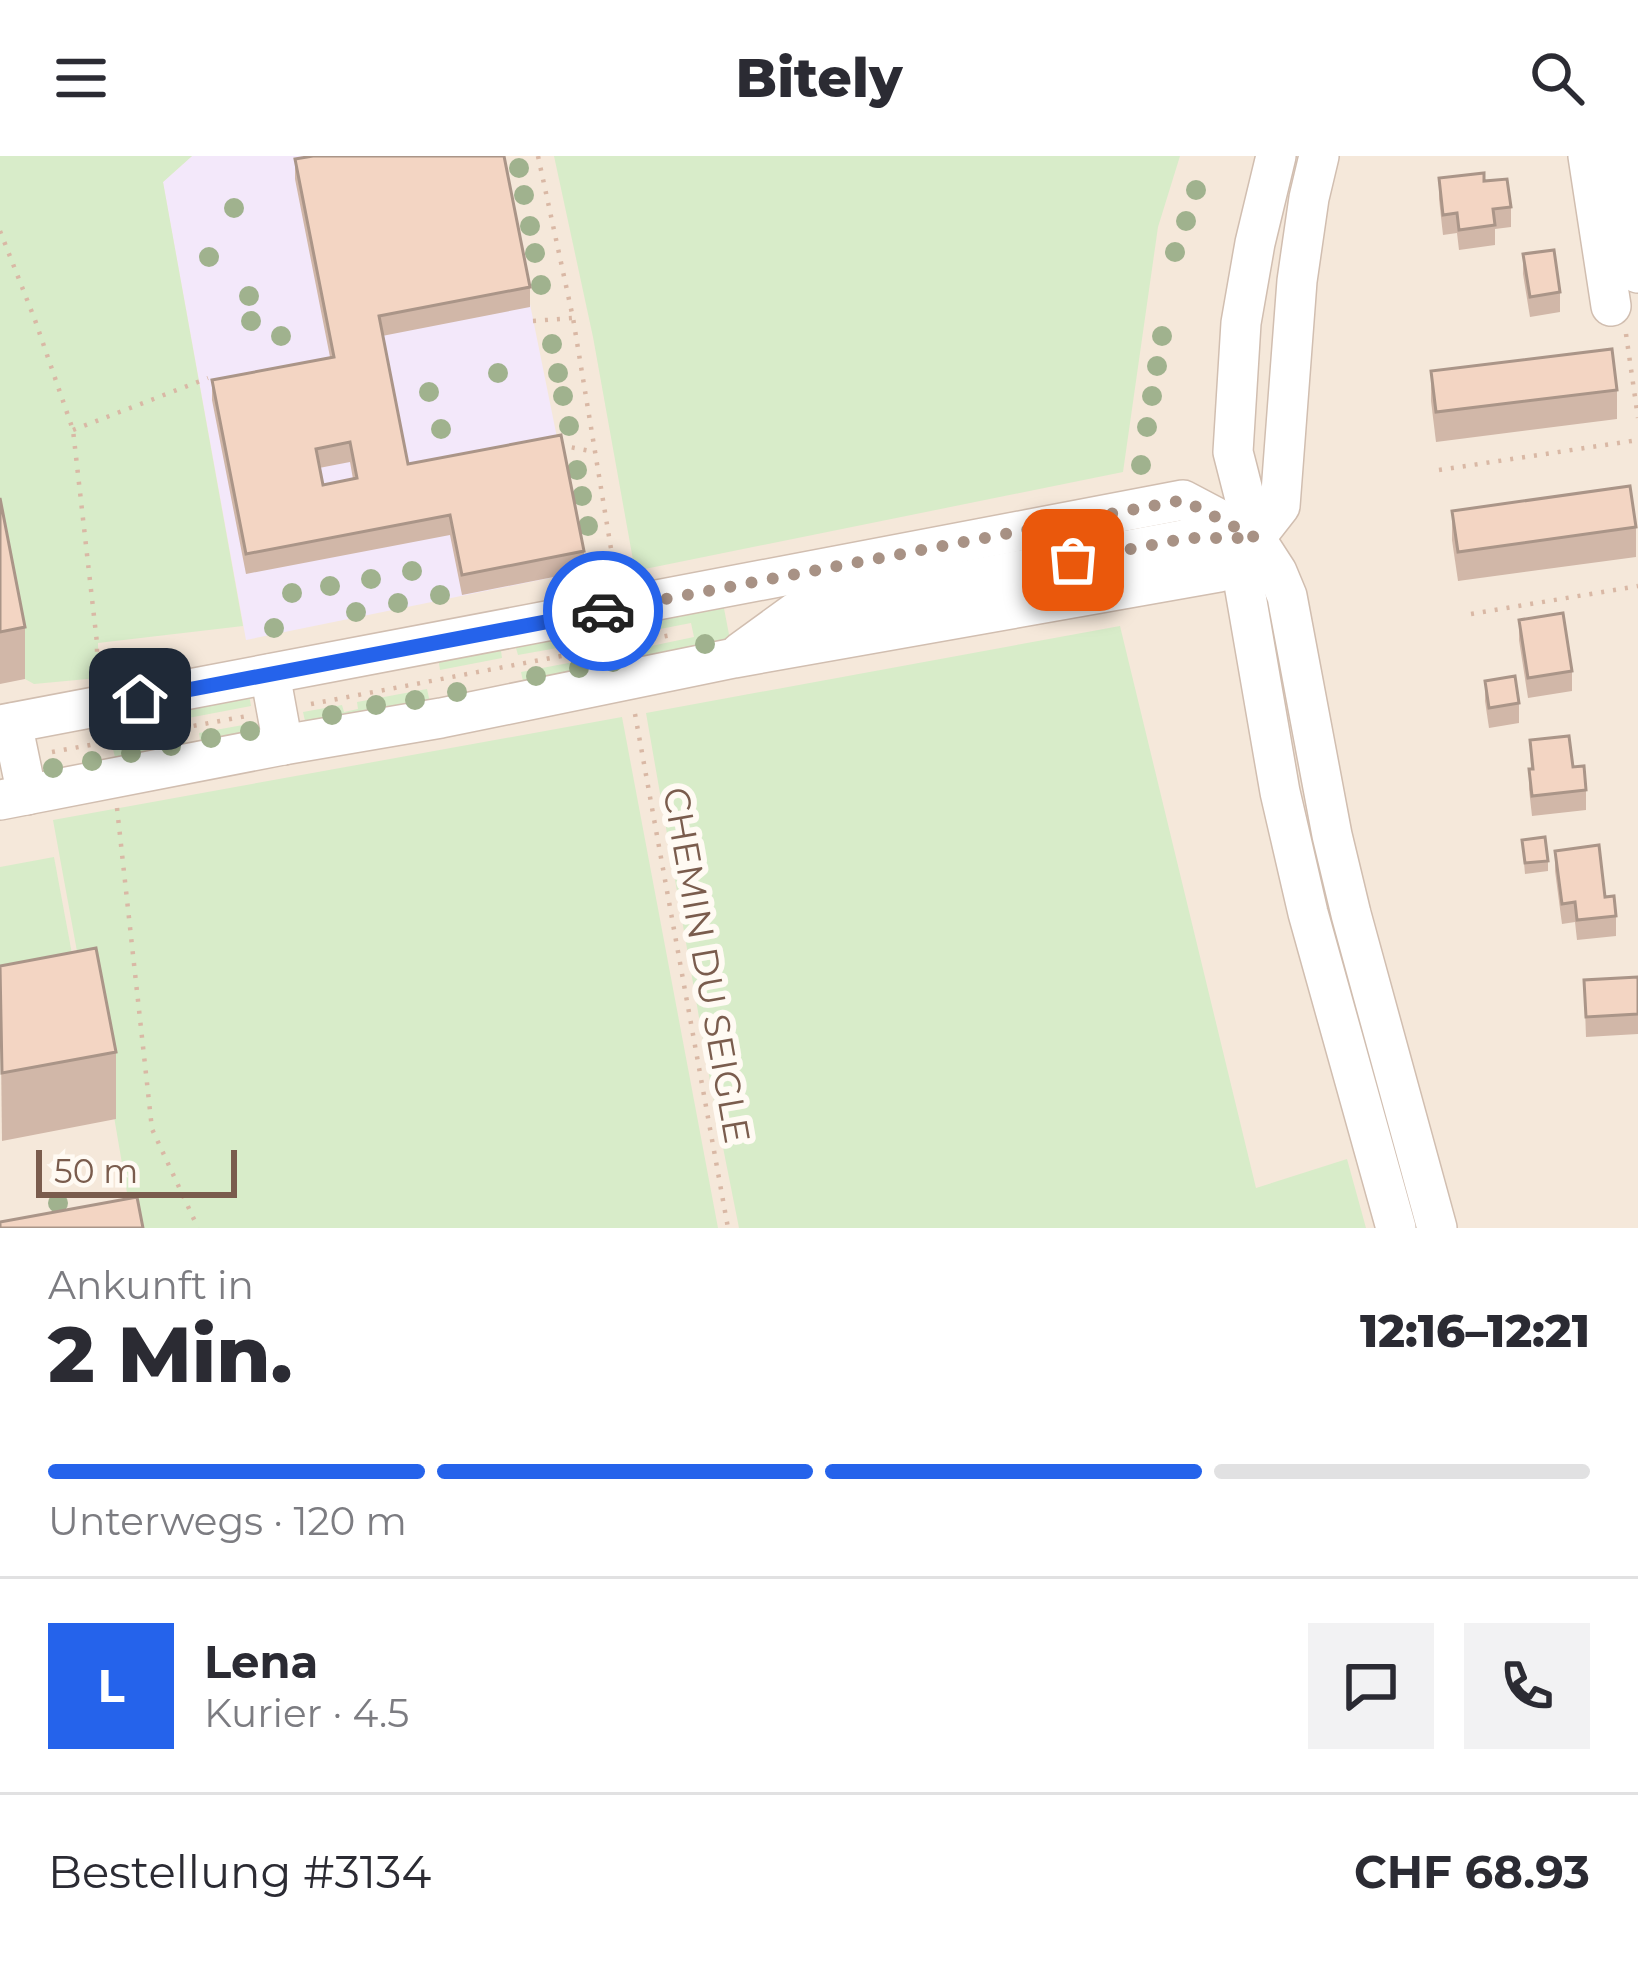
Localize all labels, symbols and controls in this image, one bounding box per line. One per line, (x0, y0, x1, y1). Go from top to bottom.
icon: menu (48, 45, 114, 111)
text: Bitely (736, 45, 902, 111)
icon: search (1524, 45, 1590, 111)
pin (1022, 509, 1124, 611)
icon: bag (1040, 527, 1106, 593)
courier (543, 551, 663, 671)
icon: car (570, 578, 636, 644)
pin (89, 648, 191, 750)
icon: home (107, 666, 173, 732)
street label: CHEMIN DU SEIGLE (654, 784, 760, 1146)
scale bar (36, 1144, 237, 1197)
text: 50 m (54, 1151, 138, 1191)
text: Ankunft in (48, 1261, 254, 1309)
text: 12:16–12:21 (1360, 1303, 1590, 1358)
text: 2 Min. (48, 1306, 293, 1402)
text: Unterwegs · 120 m (48, 1497, 407, 1545)
button: chat (1308, 1623, 1434, 1749)
button: phone (1464, 1623, 1590, 1749)
text: Lena (204, 1634, 318, 1689)
text: L (97, 1658, 125, 1713)
text: Kurier · 4.5 (204, 1689, 409, 1737)
text: Bestellung #3134 (48, 1844, 431, 1899)
text: CHF 68.93 (1354, 1844, 1590, 1899)

